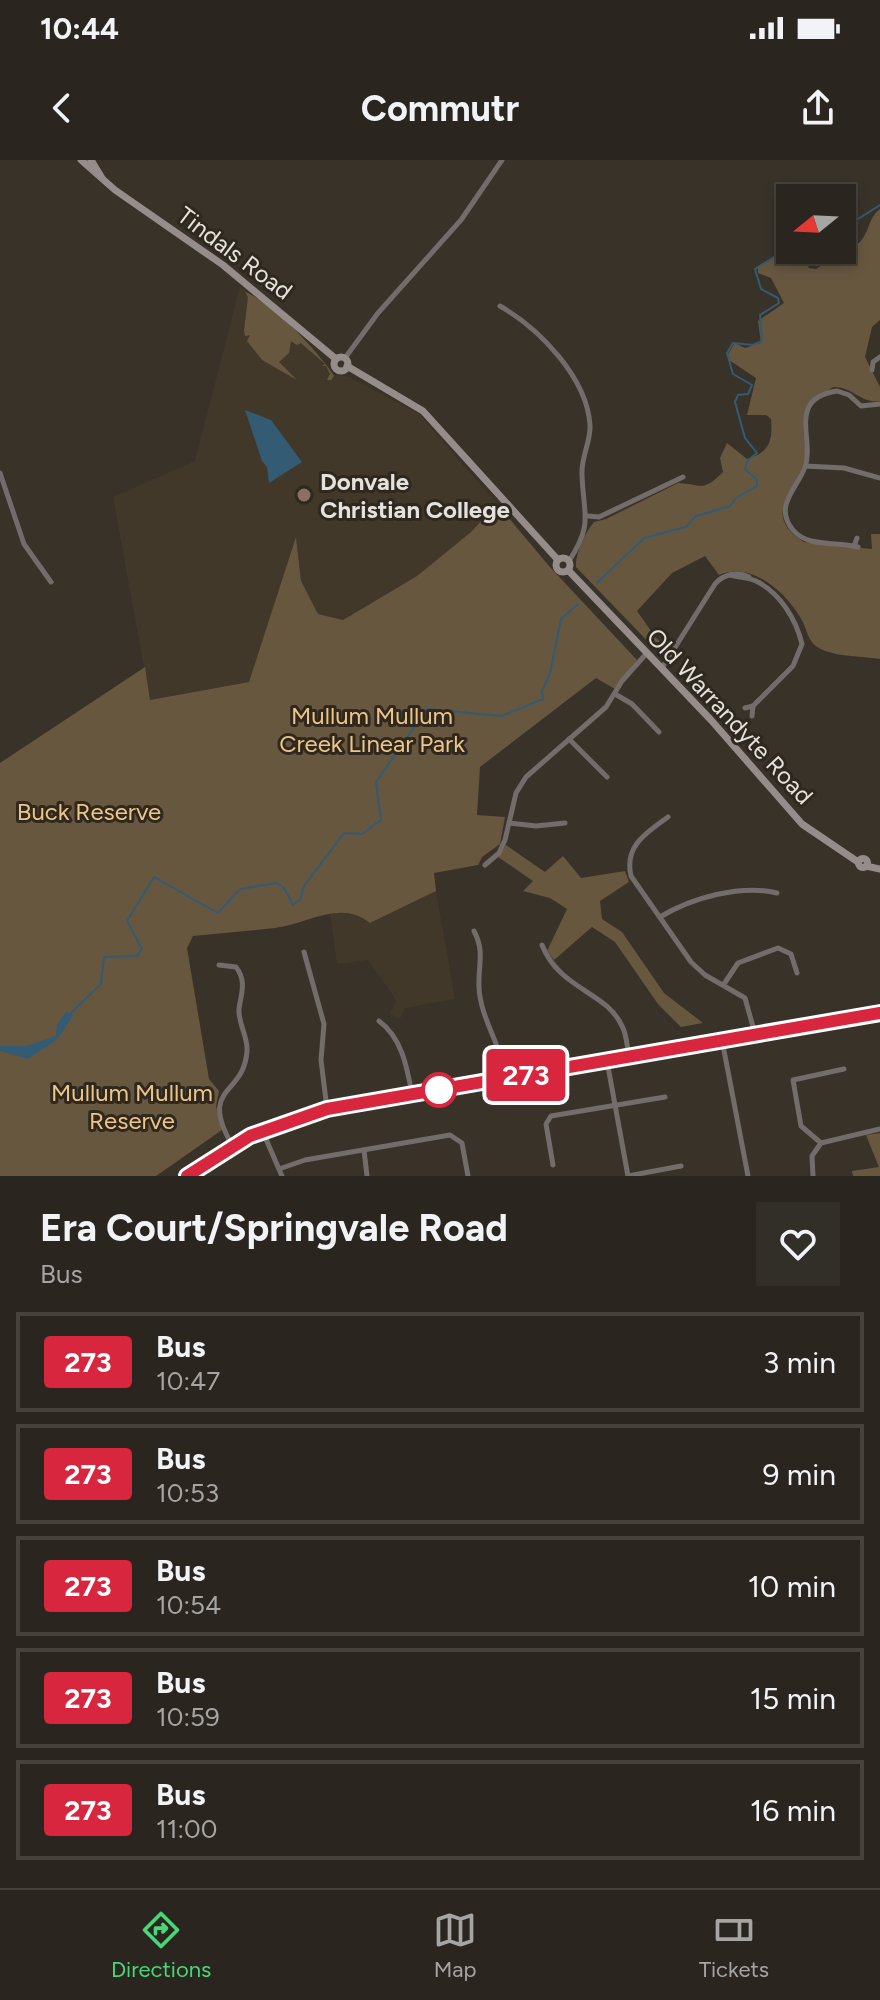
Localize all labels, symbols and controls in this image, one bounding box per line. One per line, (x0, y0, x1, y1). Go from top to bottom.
text: 10:44 (40, 10, 119, 47)
icon: back (40, 86, 84, 130)
icon: share (796, 86, 840, 130)
text: Commutr (361, 87, 519, 130)
north arrow (776, 184, 856, 264)
map controls (776, 184, 856, 264)
street label: Tindals Road (172, 200, 298, 306)
place label: Donvale Christian College (320, 467, 510, 524)
marker: Donvale Christian College (295, 486, 313, 504)
street label: Old Warrandyte Road (641, 622, 819, 810)
park label: Mullum Mullum Creek Linear Park (279, 701, 465, 758)
park label: Buck Reserve (17, 797, 161, 826)
line badge: 273 (480, 1049, 572, 1101)
text: 273 (502, 1058, 550, 1092)
unlabelled marker (422, 1073, 456, 1107)
park label: Mullum Mullum Reserve (51, 1078, 213, 1135)
button: heart (756, 1202, 840, 1286)
text: Era Court/Springvale Road (40, 1205, 508, 1251)
text: Bus (40, 1258, 83, 1290)
text: Bus (156, 1328, 205, 1365)
text: 3 min (763, 1344, 836, 1381)
text: 273 (64, 1345, 112, 1379)
text: 10:47 (156, 1365, 220, 1397)
text: Bus (156, 1440, 205, 1477)
text: 9 min (762, 1456, 836, 1493)
text: 273 (64, 1457, 112, 1491)
text: 10:53 (156, 1477, 219, 1509)
text: Bus (156, 1552, 205, 1589)
text: 10 min (748, 1568, 836, 1605)
text: 273 (64, 1569, 112, 1603)
text: 10:54 (156, 1589, 221, 1621)
text: Bus (156, 1664, 205, 1701)
text: 15 min (750, 1680, 836, 1717)
text: 273 (64, 1681, 112, 1715)
text: 10:59 (156, 1701, 220, 1733)
text: Bus (156, 1776, 205, 1813)
text: 16 min (750, 1792, 836, 1829)
text: 273 (64, 1793, 112, 1827)
text: 11:00 (156, 1813, 217, 1845)
tab: Directions (111, 1908, 211, 1983)
tab: Map (433, 1908, 477, 1983)
tab: Tickets (699, 1908, 769, 1983)

